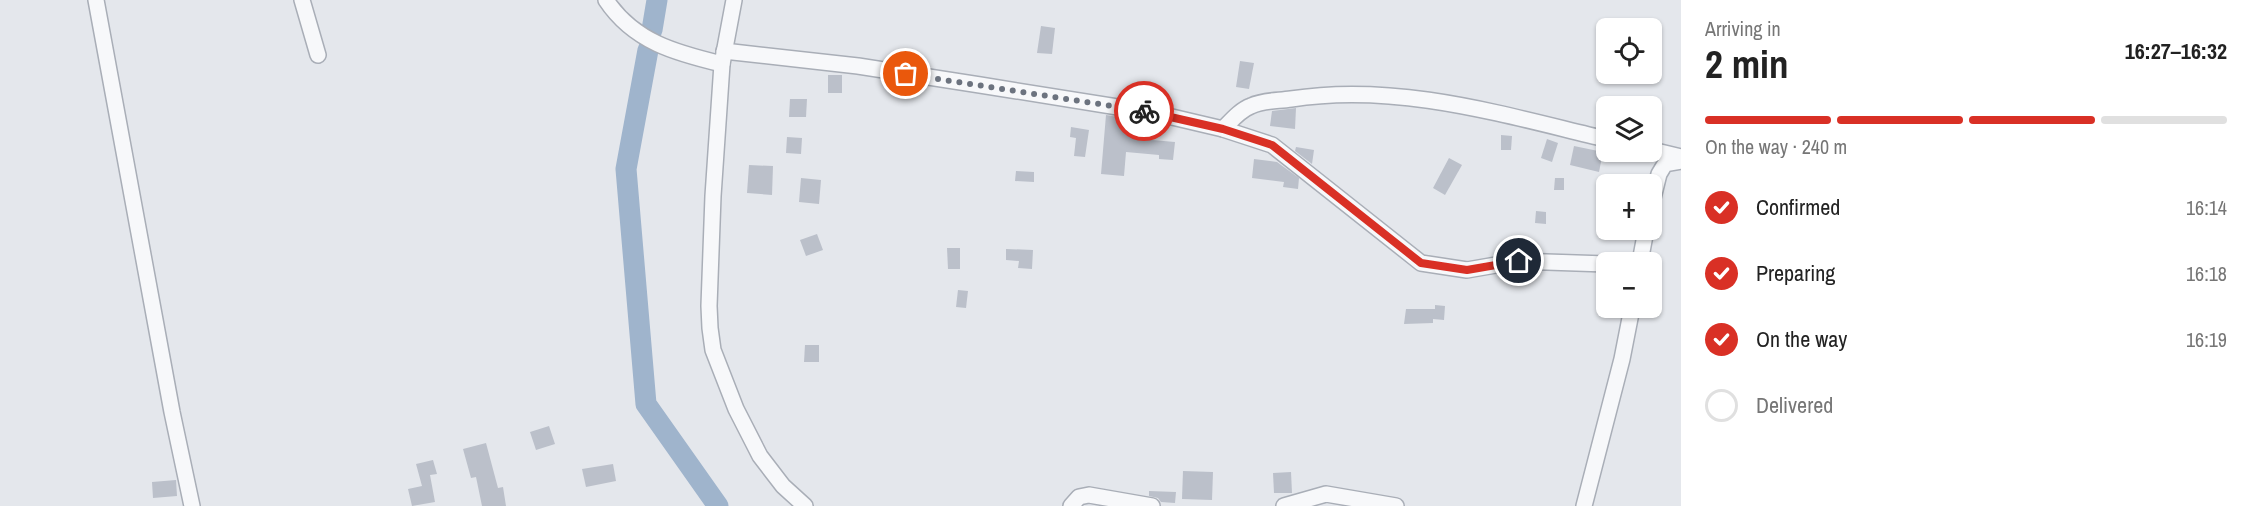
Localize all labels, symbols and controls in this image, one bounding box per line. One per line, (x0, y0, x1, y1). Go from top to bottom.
text: Arriving in (1705, 15, 1781, 42)
map controls (1596, 18, 1662, 318)
button: locate (1596, 18, 1662, 84)
text: 16:27–16:32 (2125, 36, 2227, 66)
text: 2 min (1705, 38, 1789, 90)
pin (880, 48, 931, 99)
icon: bag (889, 57, 922, 90)
courier (1114, 81, 1174, 141)
icon: bike (1128, 95, 1161, 128)
button: layers (1596, 96, 1662, 162)
text: On the way · 240 m (1705, 133, 1847, 160)
button: + (1596, 174, 1662, 240)
icon: check (1705, 191, 1738, 224)
text: Confirmed (1756, 192, 1840, 222)
text: 16:14 (2186, 194, 2227, 221)
pin (1493, 235, 1544, 286)
icon: home (1502, 244, 1535, 277)
button: − (1596, 252, 1662, 318)
icon: check (1705, 257, 1738, 290)
text: Preparing (1756, 258, 1835, 288)
text: 16:18 (2186, 260, 2227, 287)
icon: check (1705, 323, 1738, 356)
text: On the way (1756, 324, 1847, 354)
text: 16:19 (2186, 326, 2227, 353)
text: Delivered (1756, 390, 1833, 420)

